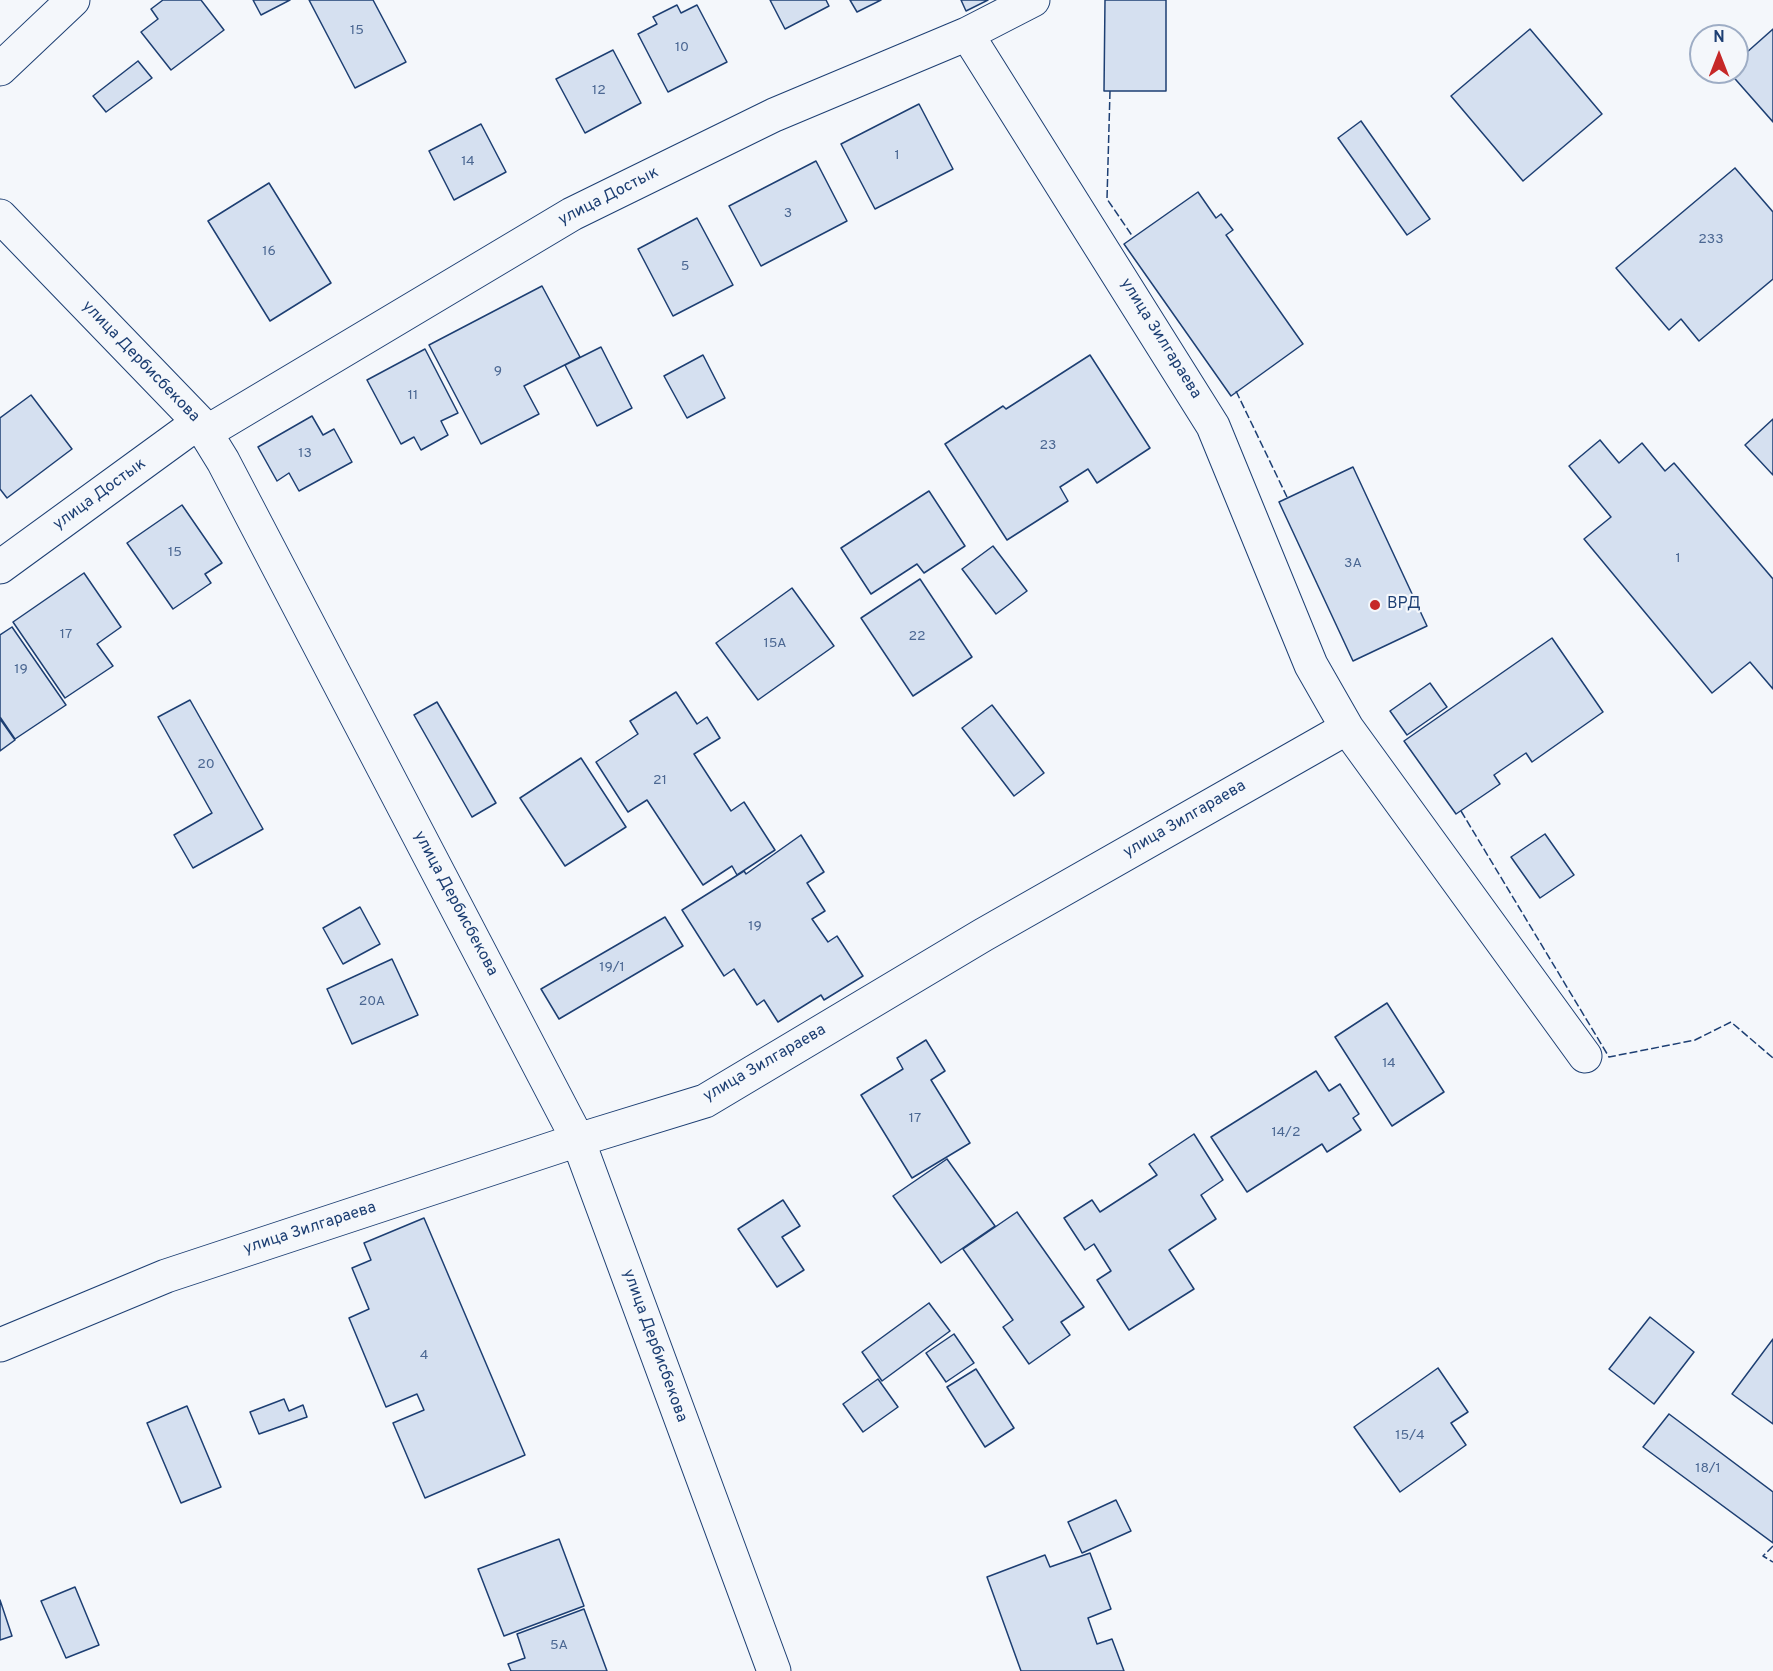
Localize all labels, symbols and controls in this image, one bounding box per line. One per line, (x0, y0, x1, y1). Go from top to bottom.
house number: 15 (350, 23, 364, 39)
north arrow (1689, 24, 1749, 84)
text: N (1713, 28, 1725, 48)
house number: 10 (675, 40, 689, 56)
house number: 12 (592, 83, 606, 99)
house number: 1 (894, 148, 900, 164)
house number: 14 (461, 154, 475, 170)
street label: улица Достык (556, 163, 662, 231)
house number: 3 (784, 206, 792, 222)
house number: 233 (1698, 232, 1724, 248)
house number: 16 (262, 244, 276, 260)
house number: 5 (681, 259, 689, 275)
street label: улица Зилгараева (1115, 275, 1205, 403)
street label: улица Дербисбекова (77, 297, 203, 427)
house number: 9 (494, 364, 502, 380)
house number: 11 (408, 388, 418, 404)
house number: 23 (1040, 438, 1056, 454)
house number: 13 (298, 446, 312, 462)
street label: улица Достык (50, 455, 150, 535)
house number: 15 (168, 545, 182, 561)
house number: 1 (1675, 551, 1681, 567)
house number: 3А (1344, 556, 1362, 572)
place label: ВРД (1387, 595, 1421, 615)
marker: ВРД (1368, 598, 1382, 612)
house number: 17 (60, 627, 72, 643)
house number: 22 (908, 629, 926, 645)
house number: 15А (763, 636, 787, 652)
house number: 19 (14, 662, 28, 678)
house number: 20 (197, 757, 215, 773)
house number: 21 (653, 773, 667, 789)
street label: улица Зилгараева (1120, 777, 1250, 863)
street label: улица Дербисбекова (409, 828, 501, 980)
house number: 19 (748, 919, 762, 935)
house number: 19/1 (599, 960, 625, 976)
house number: 20А (359, 994, 385, 1010)
street label: улица Зилгараева (700, 1021, 830, 1107)
house number: 14 (1382, 1056, 1396, 1072)
house number: 17 (909, 1111, 921, 1127)
house number: 14/2 (1271, 1125, 1301, 1141)
street label: улица Зилгараева (241, 1198, 379, 1260)
street label: улица Дербисбекова (617, 1267, 691, 1425)
house number: 4 (420, 1348, 428, 1364)
house number: 15/4 (1395, 1428, 1425, 1444)
house number: 18/1 (1695, 1461, 1721, 1477)
house number: 5А (550, 1638, 568, 1654)

